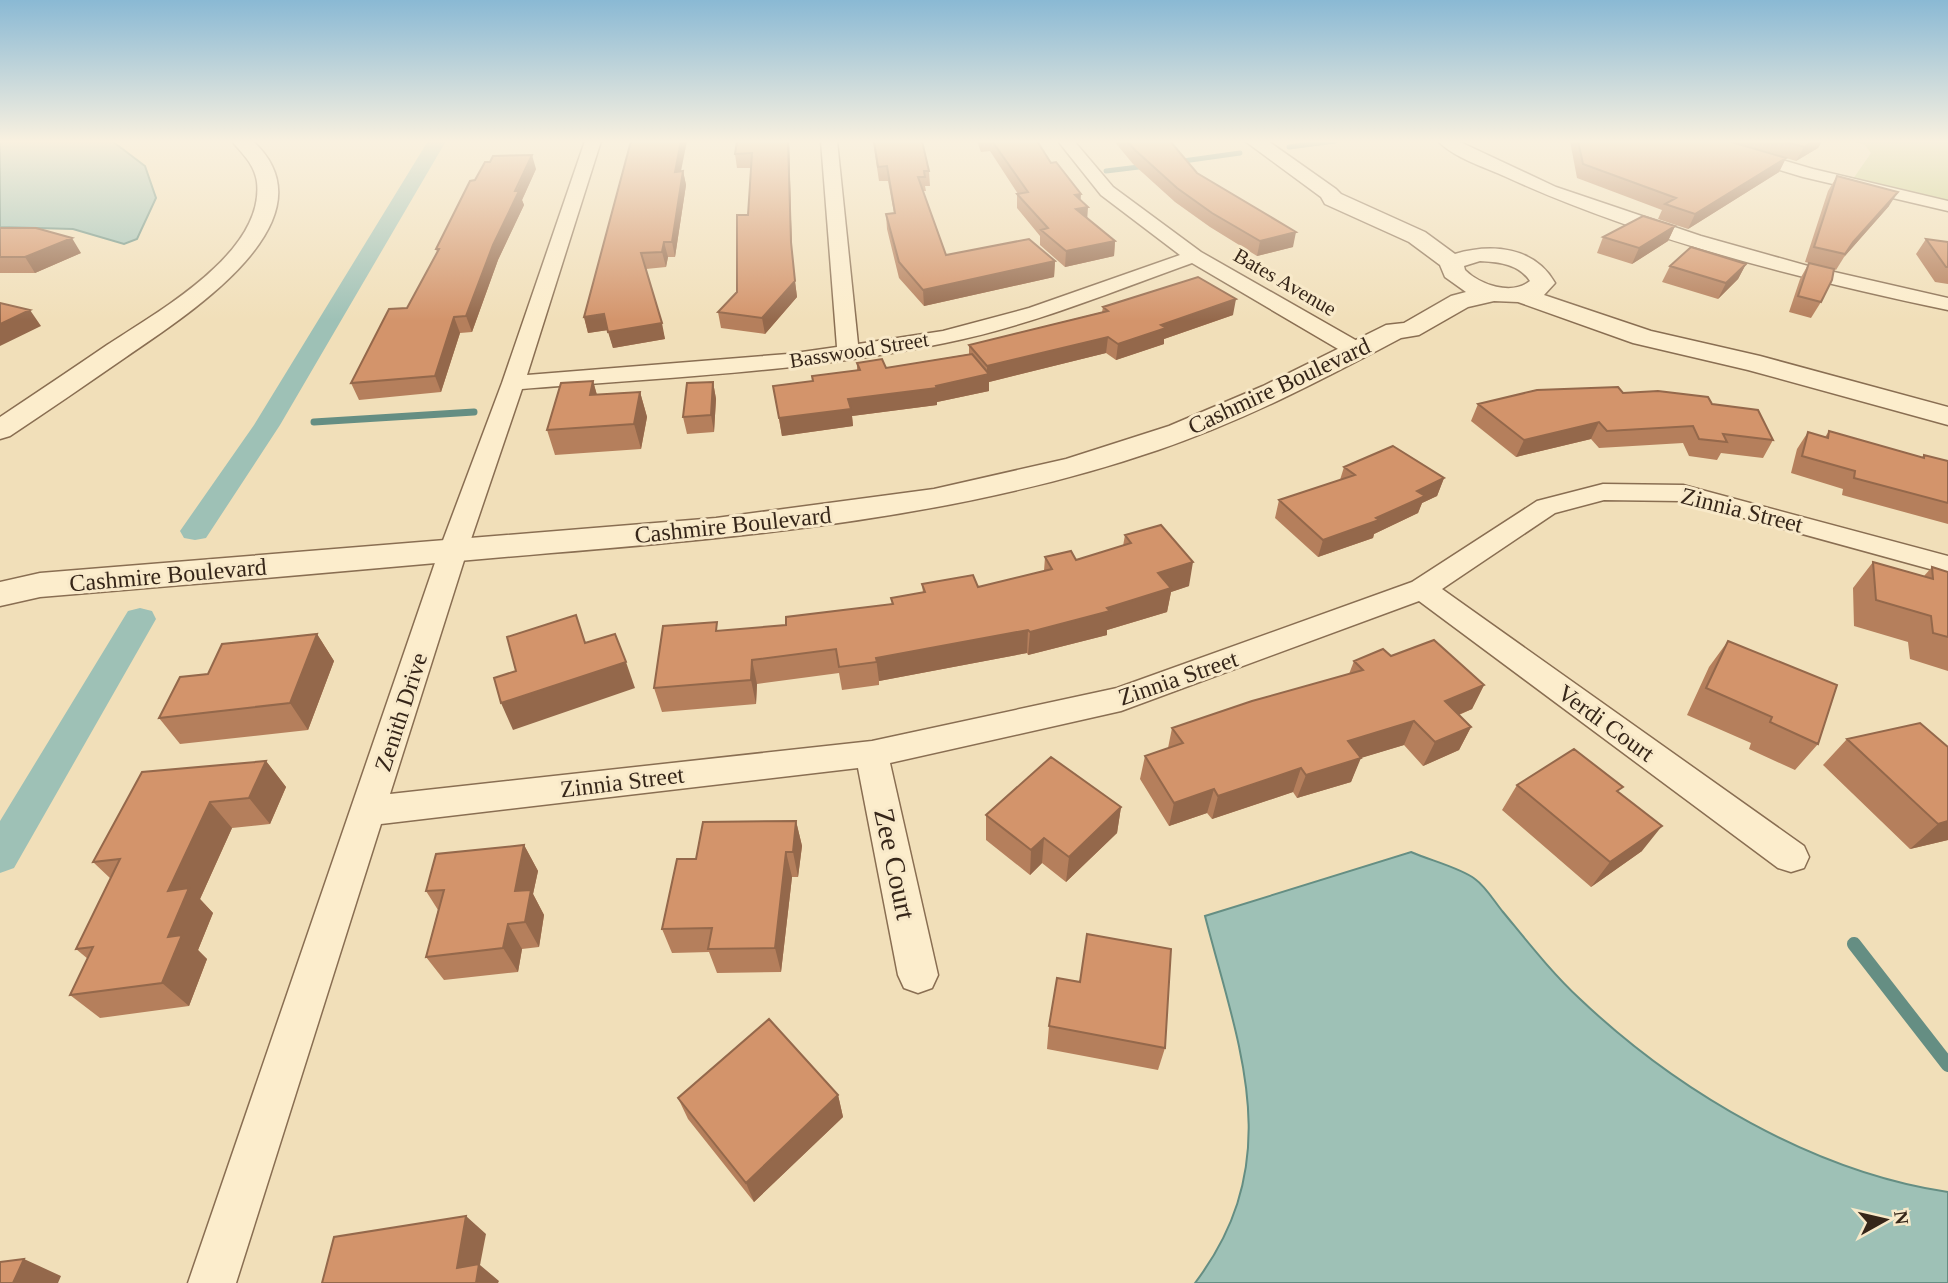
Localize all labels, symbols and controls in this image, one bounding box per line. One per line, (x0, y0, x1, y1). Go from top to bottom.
street label: Bates Avenue (1229, 243, 1341, 321)
street label: Basswood Street (788, 327, 930, 373)
street label: Cashmire Boulevard (1184, 332, 1374, 440)
street label: Zinnia Street (1678, 482, 1806, 538)
street label: Cashmire Boulevard (633, 502, 833, 548)
street label: Cashmire Boulevard (68, 553, 268, 597)
street label: Zinnia Street (1115, 645, 1241, 711)
street label: Zenith Drive (370, 649, 432, 775)
street label: Verdi Court (1553, 679, 1659, 767)
street label: Zinnia Street (559, 761, 686, 802)
street label: Zee Court (868, 806, 922, 923)
north arrow (1850, 1185, 1920, 1255)
text: N (1890, 1209, 1913, 1226)

